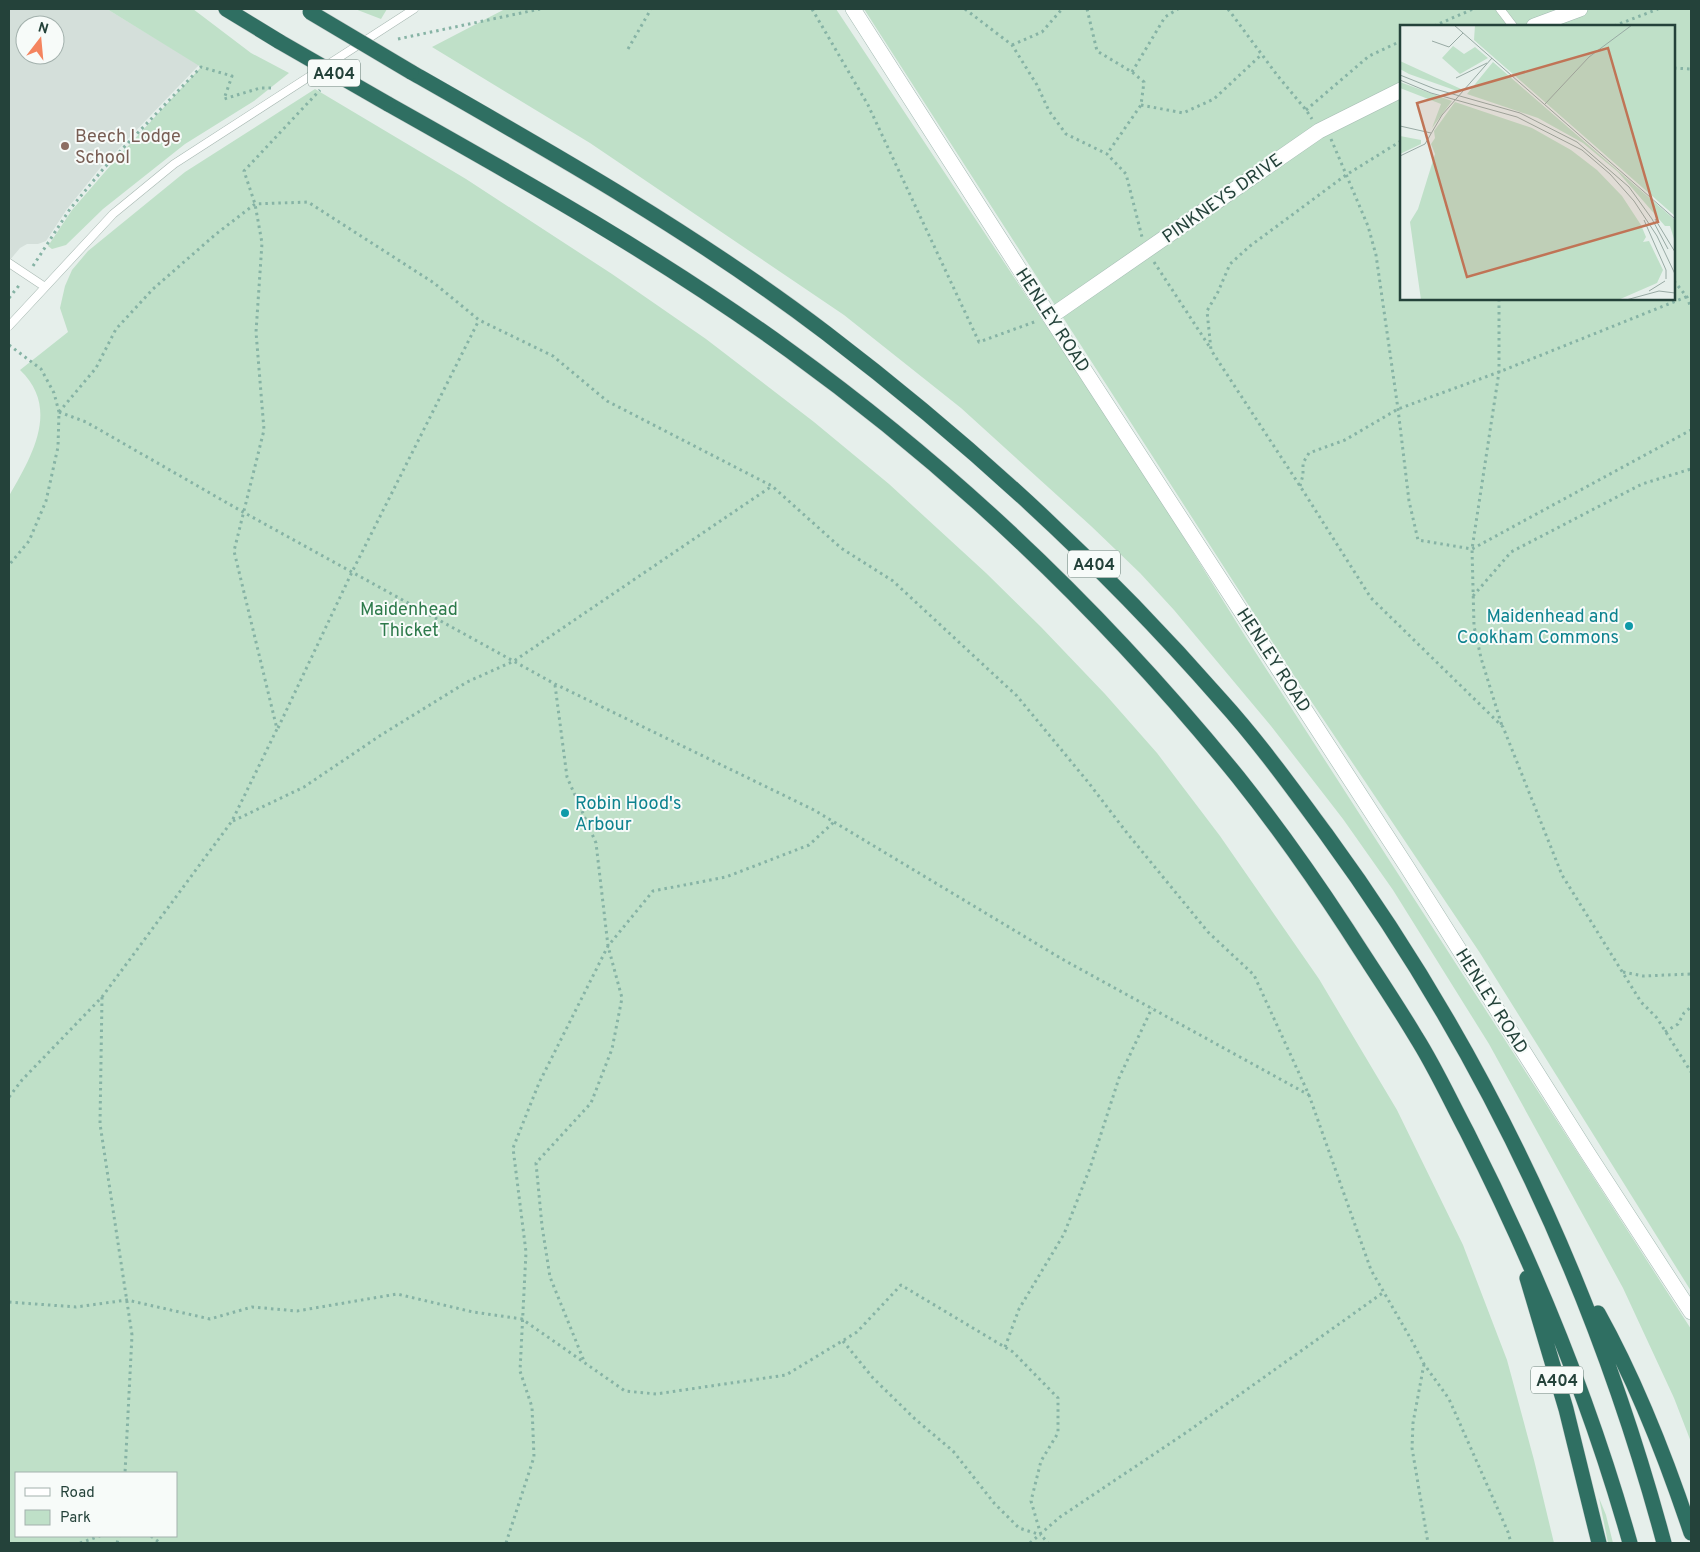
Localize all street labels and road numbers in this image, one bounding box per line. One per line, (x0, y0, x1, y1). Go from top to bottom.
road number: A404 (308, 59, 360, 86)
street label: PINKNEYS DRIVE (1158, 149, 1287, 249)
street label: HENLEY ROAD (1009, 264, 1094, 377)
road number: A404 (1068, 550, 1120, 578)
street label: HENLEY ROAD (1230, 604, 1315, 717)
street label: HENLEY ROAD (1449, 945, 1532, 1059)
road number: A404 (1531, 1366, 1583, 1394)

